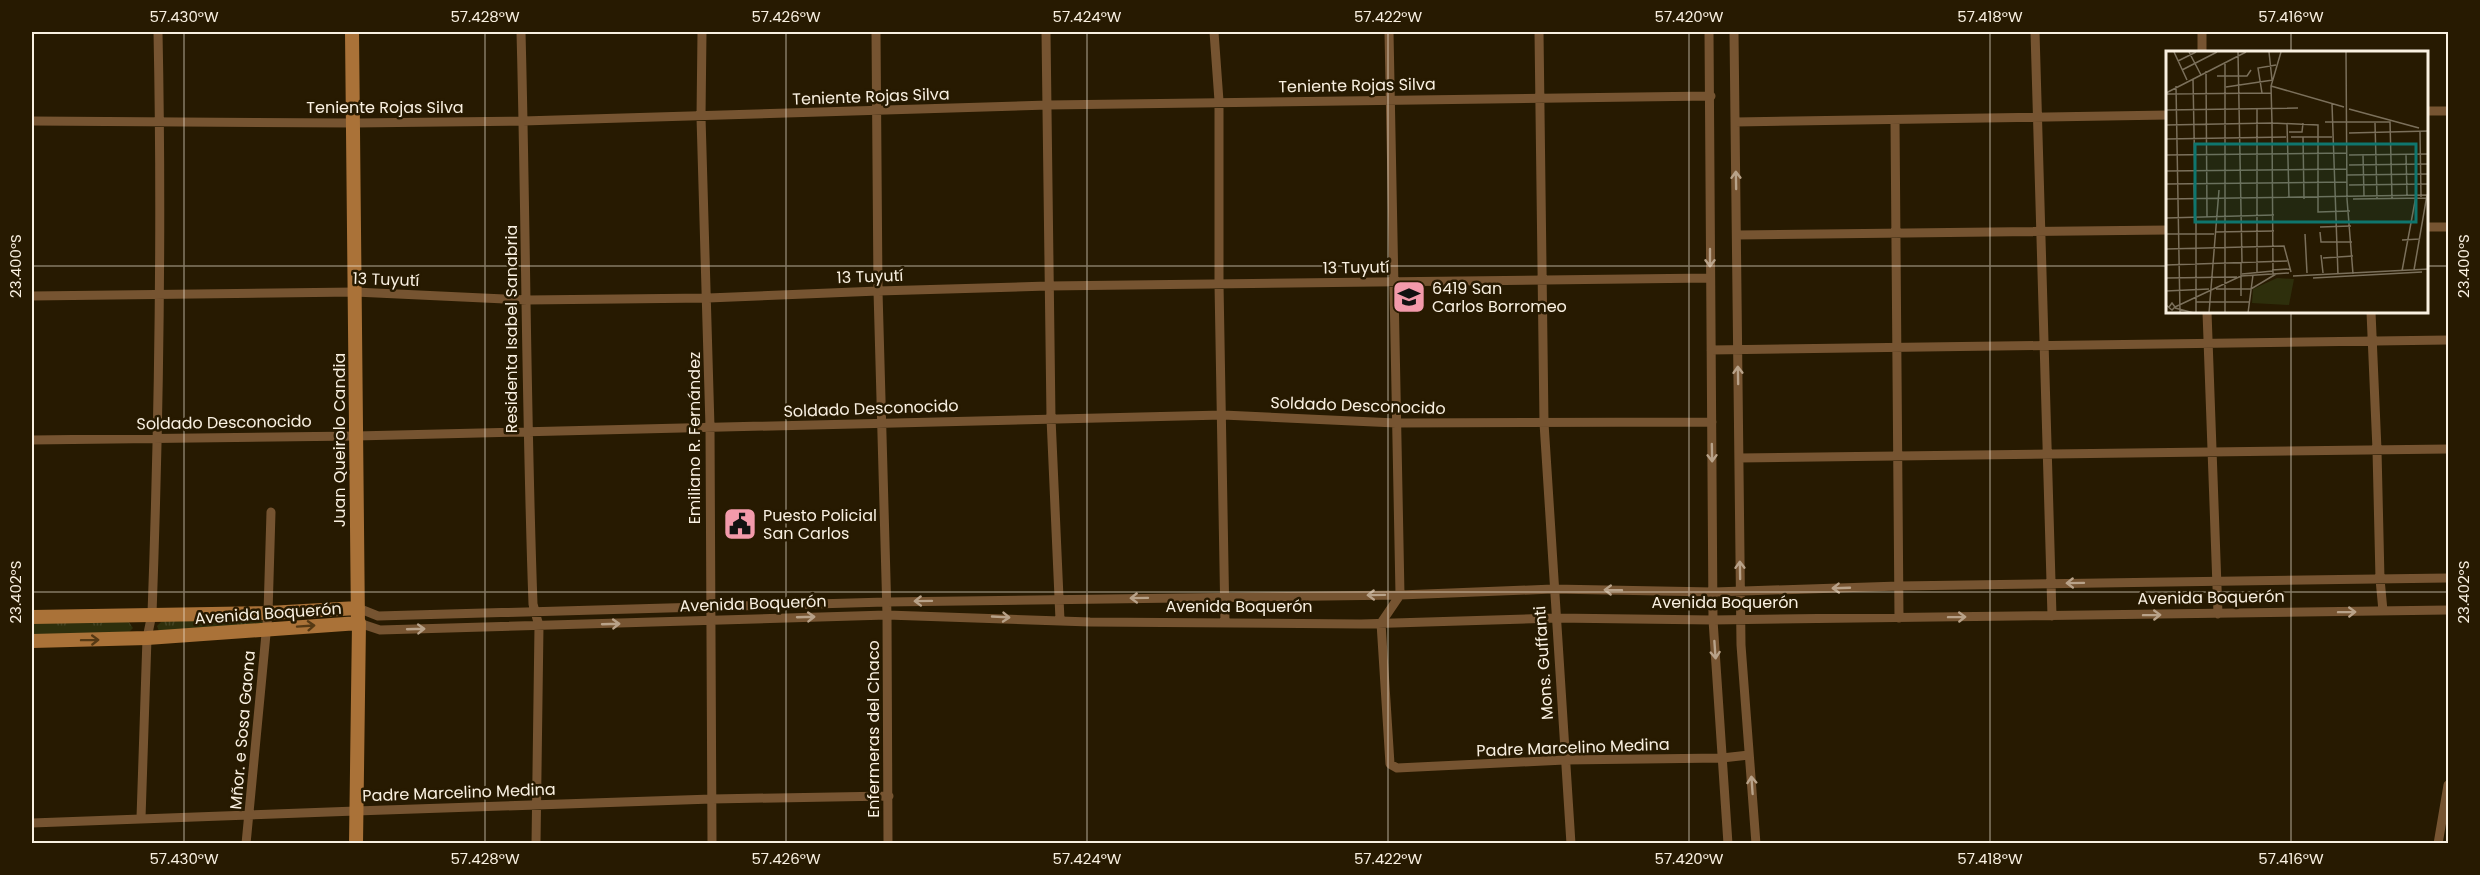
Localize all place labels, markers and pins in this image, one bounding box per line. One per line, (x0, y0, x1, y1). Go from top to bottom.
place label: 6419 San Carlos Borromeo (1432, 277, 1567, 318)
school or university icon: 6419 San Carlos Borromeo (1391, 279, 1427, 315)
place label: Puesto Policial San Carlos (763, 504, 877, 545)
public building icon: Puesto Policial San Carlos (722, 506, 758, 542)

